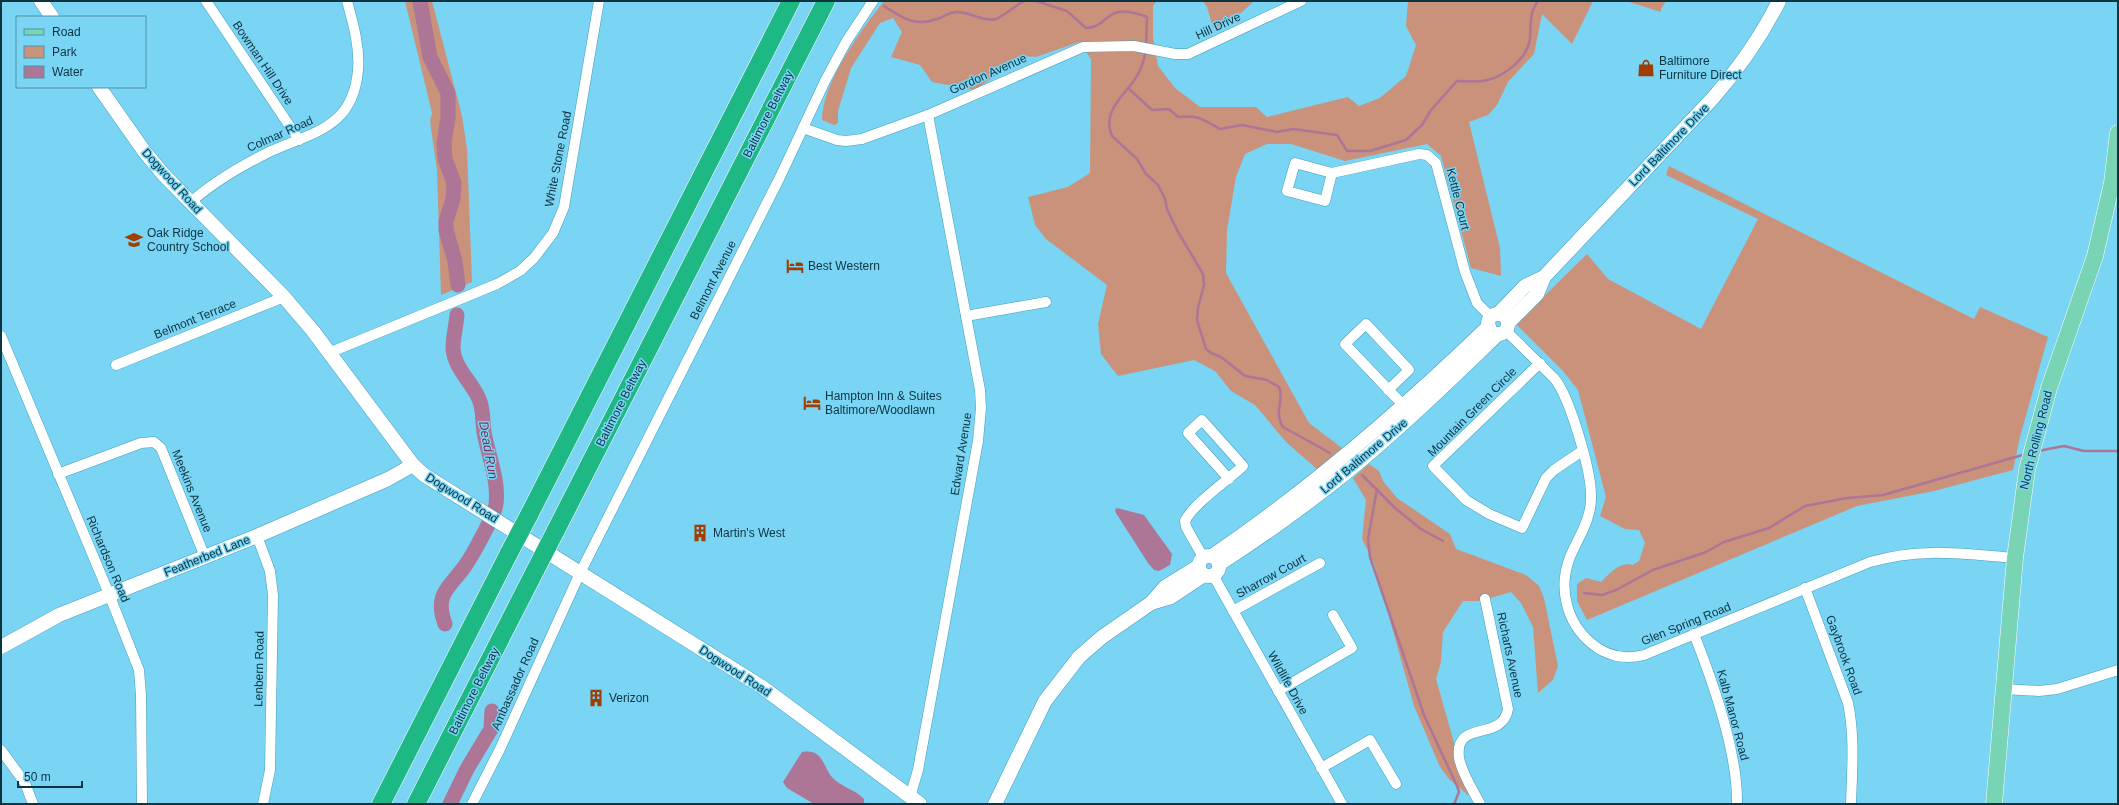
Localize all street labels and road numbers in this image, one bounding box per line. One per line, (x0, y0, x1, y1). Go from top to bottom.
street label: Hill Drive (1193, 9, 1243, 42)
street label: Bowman Hill Drive (230, 18, 296, 108)
street label: Gordon Avenue (947, 51, 1029, 97)
street label: Baltimore Beltway (740, 68, 796, 160)
street label: Lord Baltimore Drive (1626, 101, 1712, 189)
street label: White Stone Road (542, 110, 574, 208)
street label: Colmar Road (245, 113, 315, 155)
street label: Dogwood Road (139, 146, 205, 216)
street label: Kettle Court (1444, 167, 1473, 232)
street label: Belmont Avenue (687, 238, 739, 322)
street label: Belmont Terrace (152, 296, 238, 342)
street label: Baltimore Beltway (593, 357, 649, 449)
street label: Mountain Green Circle (1425, 364, 1520, 459)
street label: North Rolling Road (2017, 389, 2055, 491)
street label: Edward Avenue (948, 411, 975, 497)
street label: Lord Baltimore Drive (1318, 415, 1411, 497)
street label: Meekins Avenue (169, 448, 215, 535)
street label: Dogwood Road (423, 470, 501, 526)
street label: Richardson Road (83, 514, 133, 604)
street label: Featherbed Lane (162, 532, 252, 580)
street label: Sharrow Court (1234, 551, 1309, 601)
street label: Glen Spring Road (1639, 600, 1733, 648)
street label: Richarts Avenue (1494, 611, 1526, 699)
street label: Gaybrook Road (1823, 613, 1865, 697)
street label: Lenbern Road (251, 631, 267, 707)
street label: Ambassador Road (488, 636, 542, 732)
street label: Dogwood Road (696, 643, 774, 699)
street label: Baltimore Beltway (446, 645, 502, 737)
street label: Wildlife Drive (1265, 649, 1311, 717)
street label: Kalb Manor Road (1714, 668, 1752, 762)

